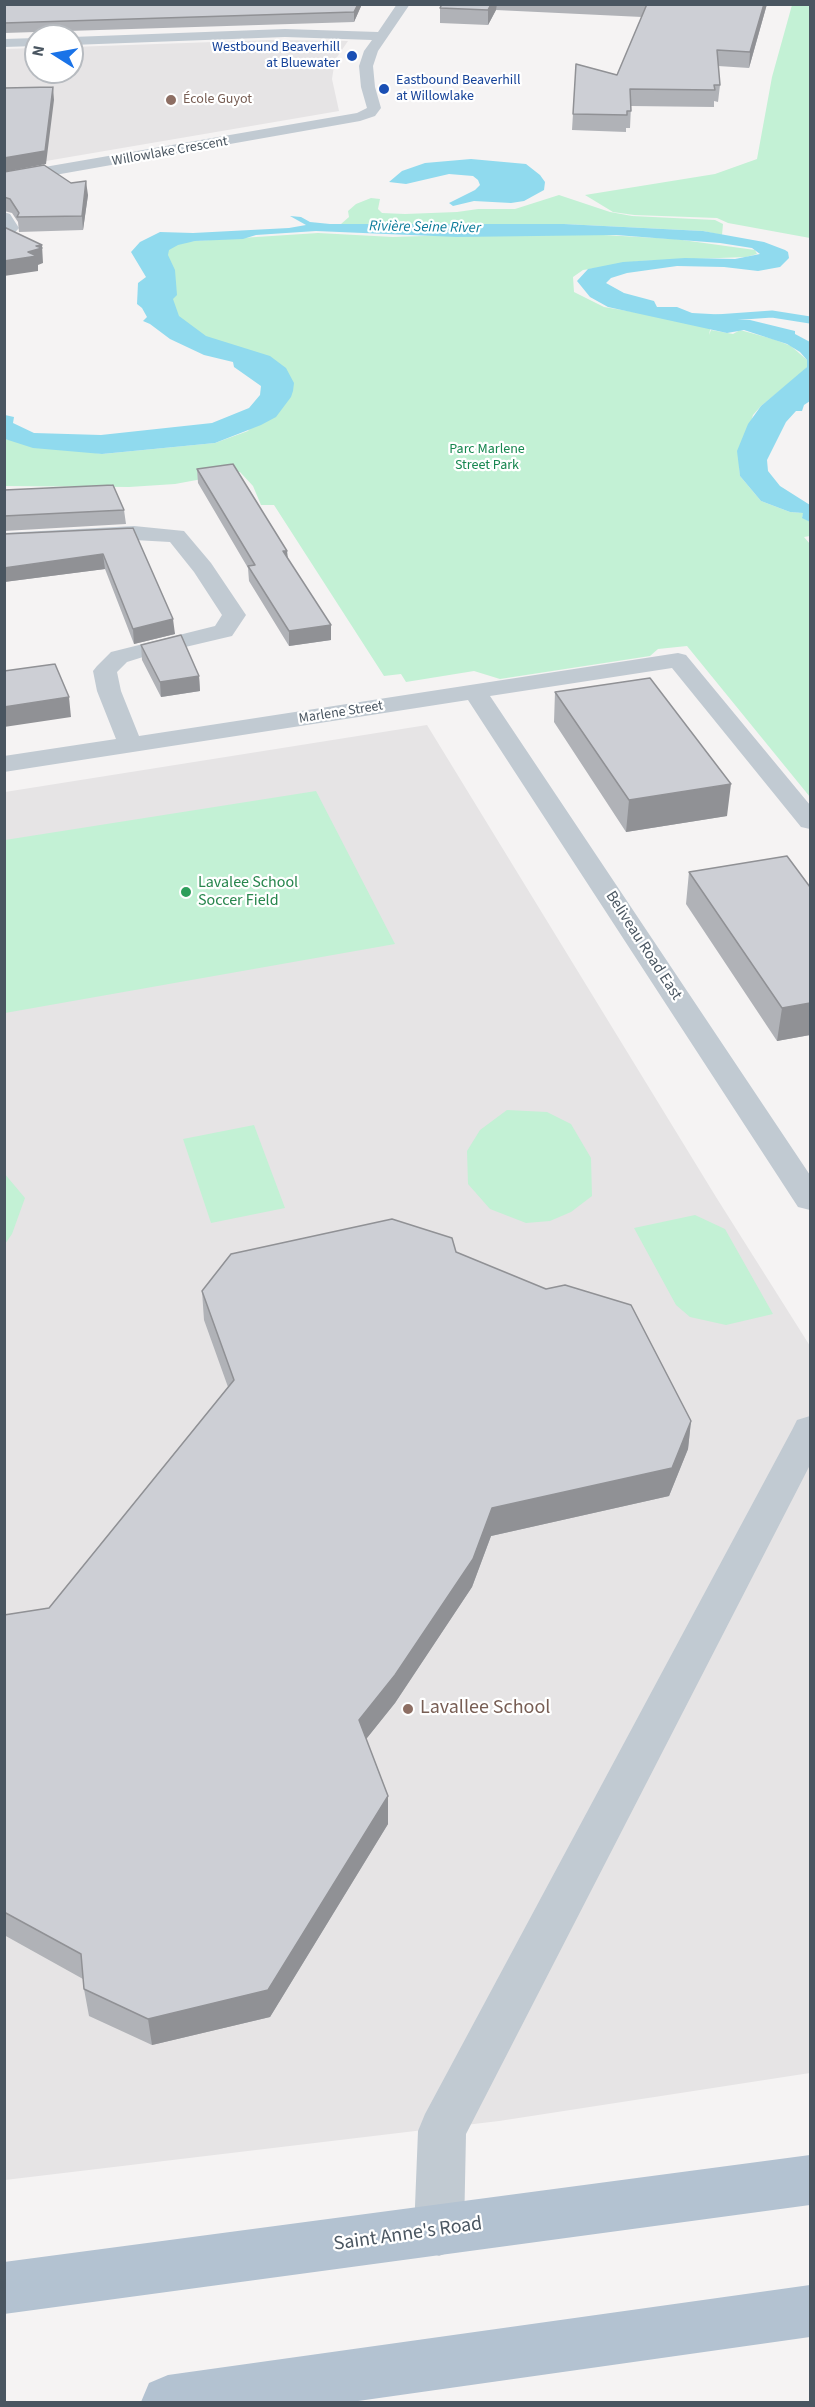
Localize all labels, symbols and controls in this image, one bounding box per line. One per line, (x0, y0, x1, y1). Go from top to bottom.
north arrow (24, 24, 84, 84)
place label: Westbound Beaverhill at Bluewater (212, 40, 340, 72)
text: N (26, 44, 50, 58)
marker: Westbound Beaverhill at Bluewater (345, 49, 359, 63)
place label: Eastbound Beaverhill at Willowlake (396, 73, 520, 106)
marker: Eastbound Beaverhill at Willowlake (377, 82, 391, 96)
place label: École Guyot (183, 92, 252, 108)
marker: École Guyot (164, 93, 178, 107)
street label: Willowlake Crescent (111, 134, 229, 170)
water label: Rivière Seine River (369, 218, 481, 238)
park label: Parc Marlene Street Park (449, 442, 525, 474)
street label: Marlene Street (298, 698, 384, 728)
place label: Lavalee School Soccer Field (198, 873, 298, 911)
marker: Lavalee School Soccer Field (179, 885, 193, 899)
street label: Beliveau Road East (601, 888, 685, 1004)
place label: Lavallee School (420, 1697, 550, 1721)
marker: Lavallee School (401, 1702, 415, 1716)
street label: Saint Anne's Road (332, 2213, 484, 2257)

